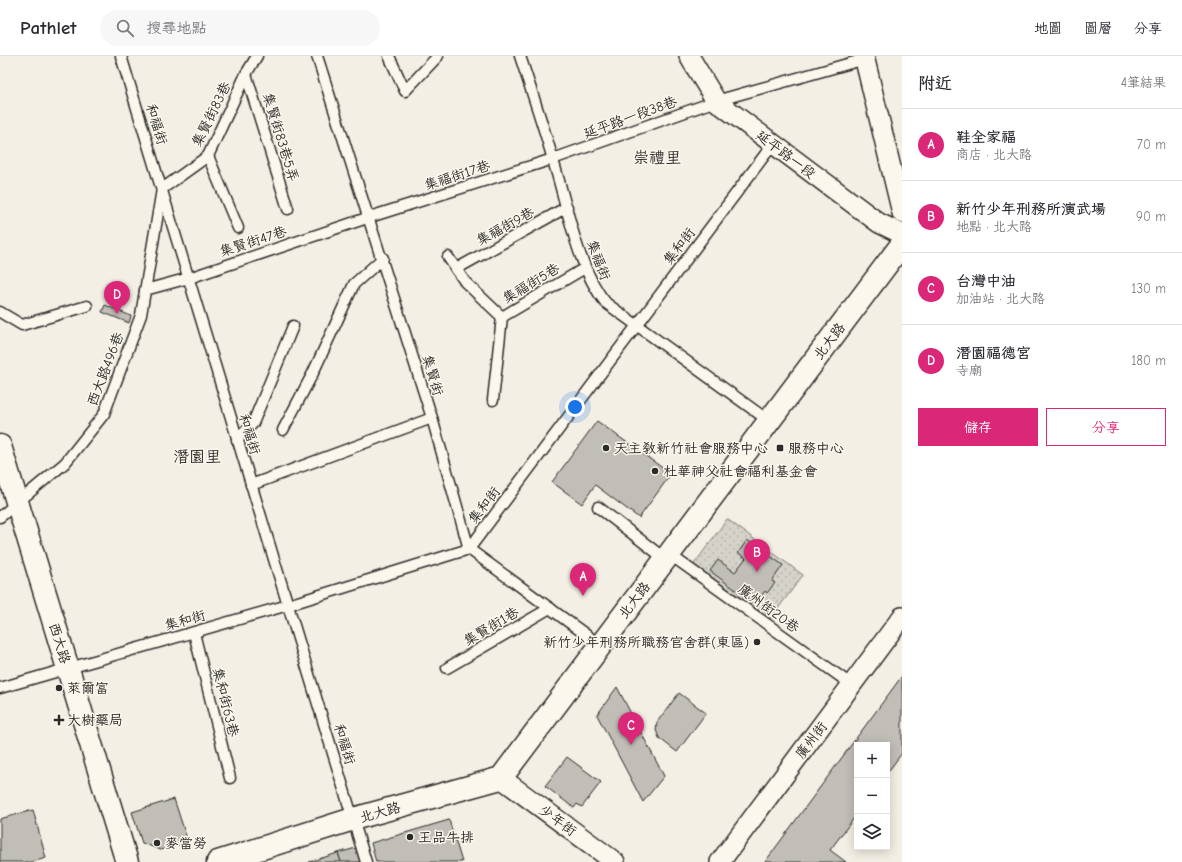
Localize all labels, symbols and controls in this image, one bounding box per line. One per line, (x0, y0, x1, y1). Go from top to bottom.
search box (100, 10, 380, 46)
text: Pathlet (20, 17, 76, 39)
icon: search (114, 17, 136, 39)
text: 搜尋地點 (146, 19, 206, 37)
text: 地圖 (1034, 20, 1062, 37)
text: 圖層 (1084, 20, 1112, 37)
text: 分享 (1134, 20, 1162, 37)
text: 附近 (918, 74, 952, 93)
text: 4筆結果 (1121, 75, 1166, 90)
street label: 集賢街83巷 (188, 78, 235, 150)
street label: 集賢街83巷5弄 (259, 91, 302, 184)
street label: 延平路一段38巷 (581, 92, 680, 142)
street label: 和福街 (142, 102, 171, 147)
street label: 延平路一段 (753, 127, 819, 182)
text: 鞋全家福 (956, 128, 1016, 146)
text: A (927, 137, 935, 152)
text: 70 m (1137, 137, 1166, 152)
text: 商店 · 北大路 (956, 147, 1032, 162)
district label: 崇禮里 (633, 149, 681, 167)
street label: 集福街17巷 (422, 157, 493, 194)
text: 新竹少年刑務所演武場 (956, 200, 1106, 218)
street label: 集福街9巷 (473, 203, 538, 249)
text: B (927, 209, 935, 224)
text: 90 m (1136, 209, 1166, 224)
text: 地點 · 北大路 (956, 219, 1032, 234)
street label: 集賢街47巷 (218, 222, 290, 260)
street label: 集和街 (660, 224, 699, 268)
street label: 集福街 (583, 238, 614, 283)
street label: 集福街5巷 (500, 259, 564, 307)
text: 台灣中油 (956, 272, 1016, 290)
pin: D (104, 281, 130, 314)
text: C (927, 281, 935, 296)
text: 130 m (1131, 281, 1166, 296)
text: 加油站 · 北大路 (956, 291, 1045, 306)
street label: 北大路 (810, 319, 849, 363)
street label: 西大路496巷 (84, 329, 128, 409)
text: 潛園福德宮 (956, 344, 1031, 362)
street label: 集賢街 (418, 353, 447, 398)
text: D (927, 353, 935, 368)
text: 180 m (1131, 353, 1166, 368)
text: 寺廟 (956, 363, 982, 378)
your location (565, 397, 585, 417)
button: 儲存 (918, 408, 1038, 446)
button: 分享 (1046, 408, 1166, 446)
street label: 和福街 (235, 412, 264, 457)
place label: 天主教新竹社會服務中心 (614, 440, 768, 457)
place label: 服務中心 (788, 440, 844, 457)
marker: 天主教新竹社會服務中心 (601, 443, 611, 453)
marker: 服務中心 (775, 443, 785, 453)
district label: 潛園里 (173, 448, 221, 466)
place label: 杜華神父社會福利基金會 (663, 463, 818, 480)
marker: 杜華神父社會福利基金會 (650, 466, 660, 476)
street label: 集和街 (465, 483, 504, 527)
pin: B (744, 539, 770, 572)
pin: A (570, 563, 596, 596)
street label: 北大路 (615, 578, 654, 622)
street label: 廣州街20巷 (735, 580, 804, 637)
street label: 集賢街1巷 (461, 603, 523, 650)
street label: 集和街 (163, 607, 208, 634)
street label: 西大路 (45, 621, 74, 666)
place label: 新竹少年刑務所職務官舍群(東區) (543, 634, 749, 651)
marker: 新竹少年刑務所職務官舍群(東區) (752, 637, 762, 647)
street label: 集和街63巷 (209, 666, 243, 739)
place label: 萊爾富 (67, 680, 109, 697)
marker: 萊爾富 (54, 683, 64, 693)
place label: 大樹藥局 (67, 712, 123, 729)
pin: C (618, 712, 644, 745)
marker: 大樹藥局 (54, 715, 64, 725)
street label: 廣州街 (792, 718, 831, 762)
street label: 和福街 (330, 722, 359, 767)
map controls (854, 742, 890, 850)
button: + (854, 742, 890, 778)
button: − (854, 778, 890, 814)
street label: 北大路 (358, 799, 403, 826)
street label: 少年街 (536, 801, 580, 840)
button: layers (854, 814, 890, 850)
place label: 王品牛排 (418, 829, 474, 846)
marker: 王品牛排 (405, 832, 415, 842)
place label: 麥當勞 (165, 835, 207, 852)
marker: 麥當勞 (152, 838, 162, 848)

